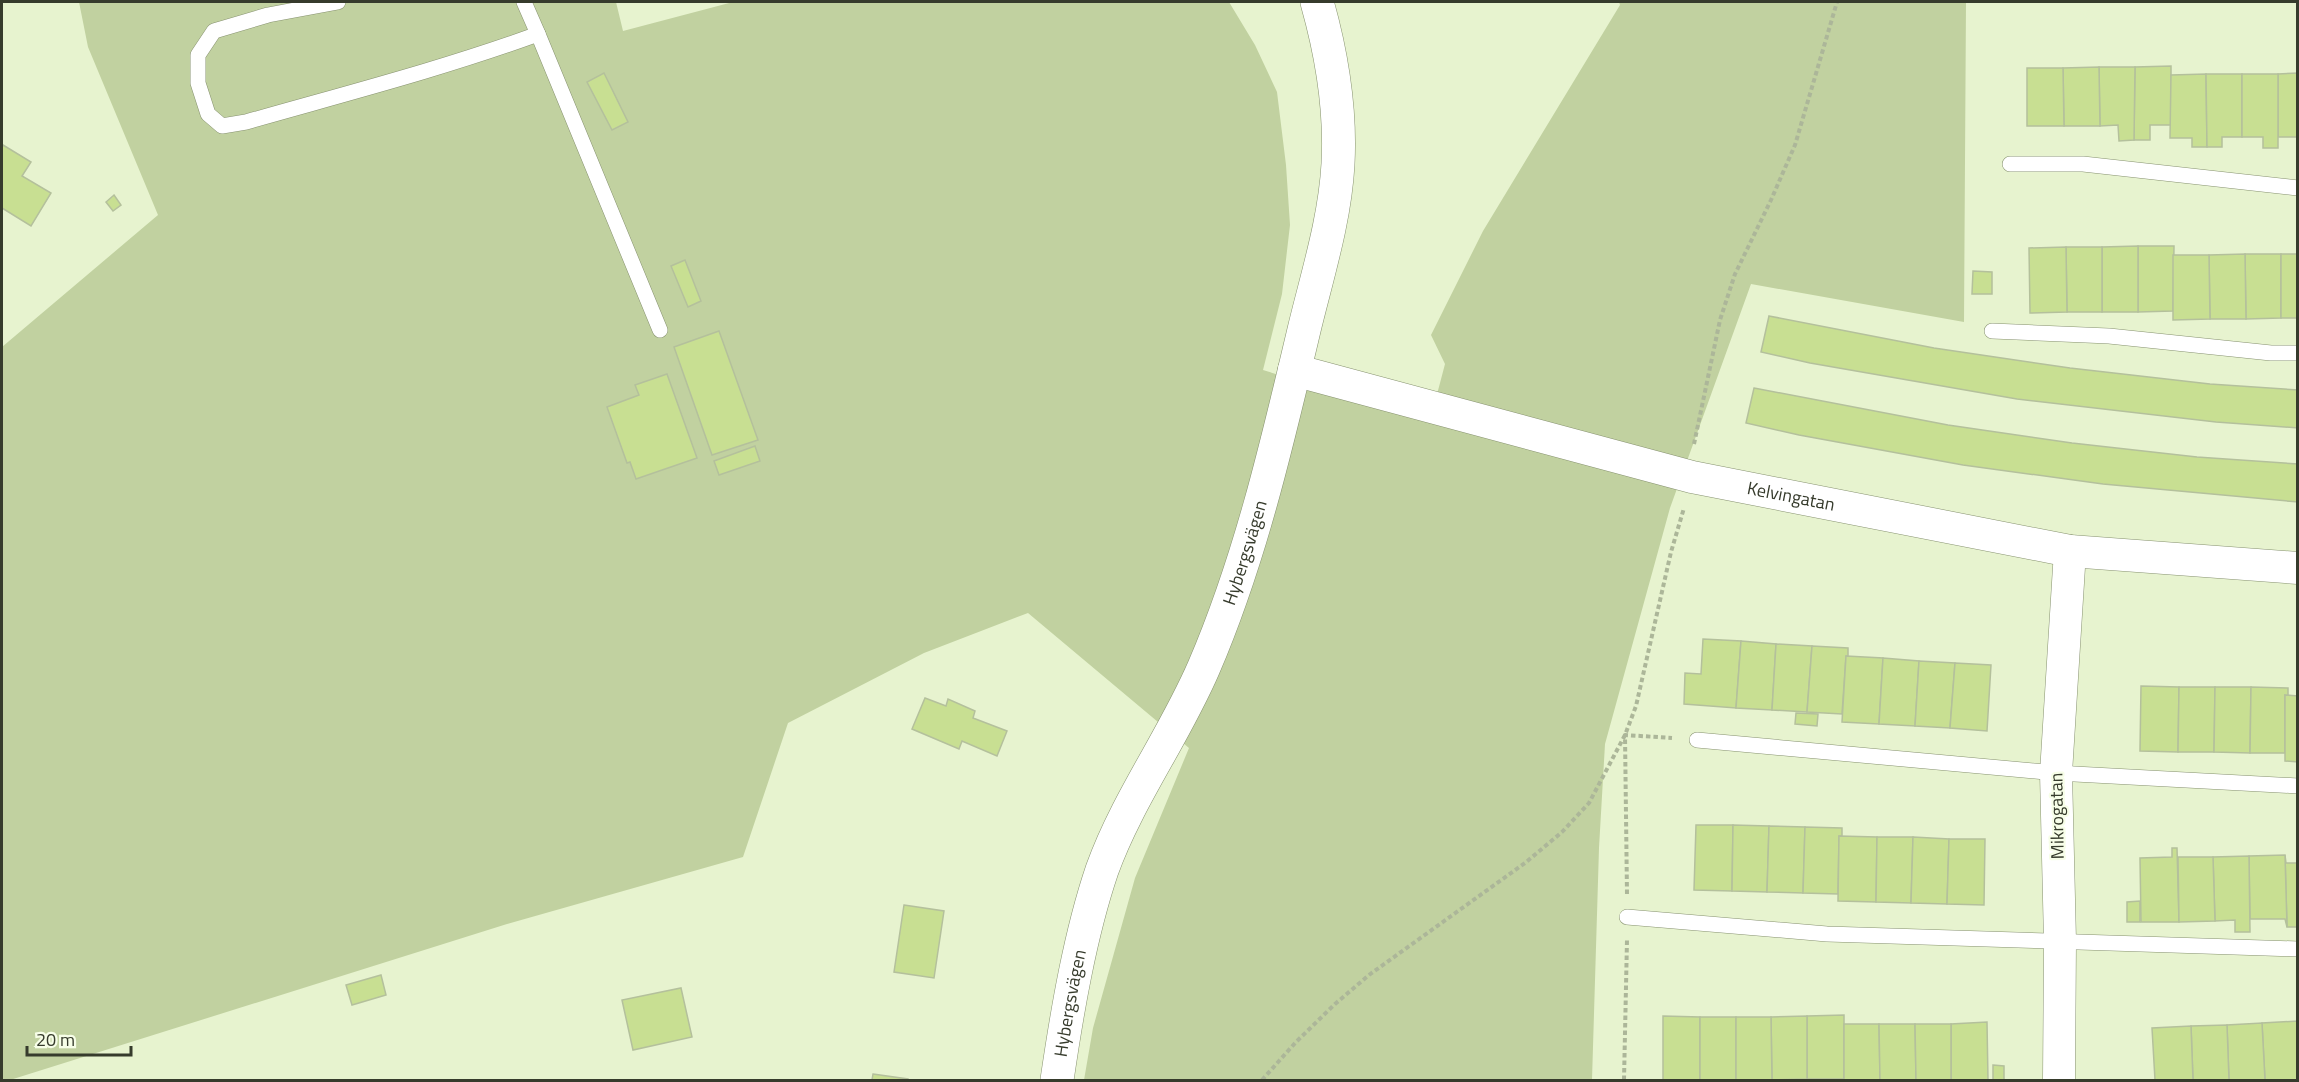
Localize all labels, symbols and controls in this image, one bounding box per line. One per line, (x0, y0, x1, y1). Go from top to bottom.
street label: Kelvingatan (1745, 474, 1837, 518)
street label: Hybergsvägen (1215, 497, 1274, 609)
street label: Mikrogatan (2042, 773, 2071, 859)
street label: Hybergsvägen (1047, 947, 1093, 1059)
scale bar (27, 1019, 130, 1057)
text: 20 m (36, 1026, 75, 1053)

